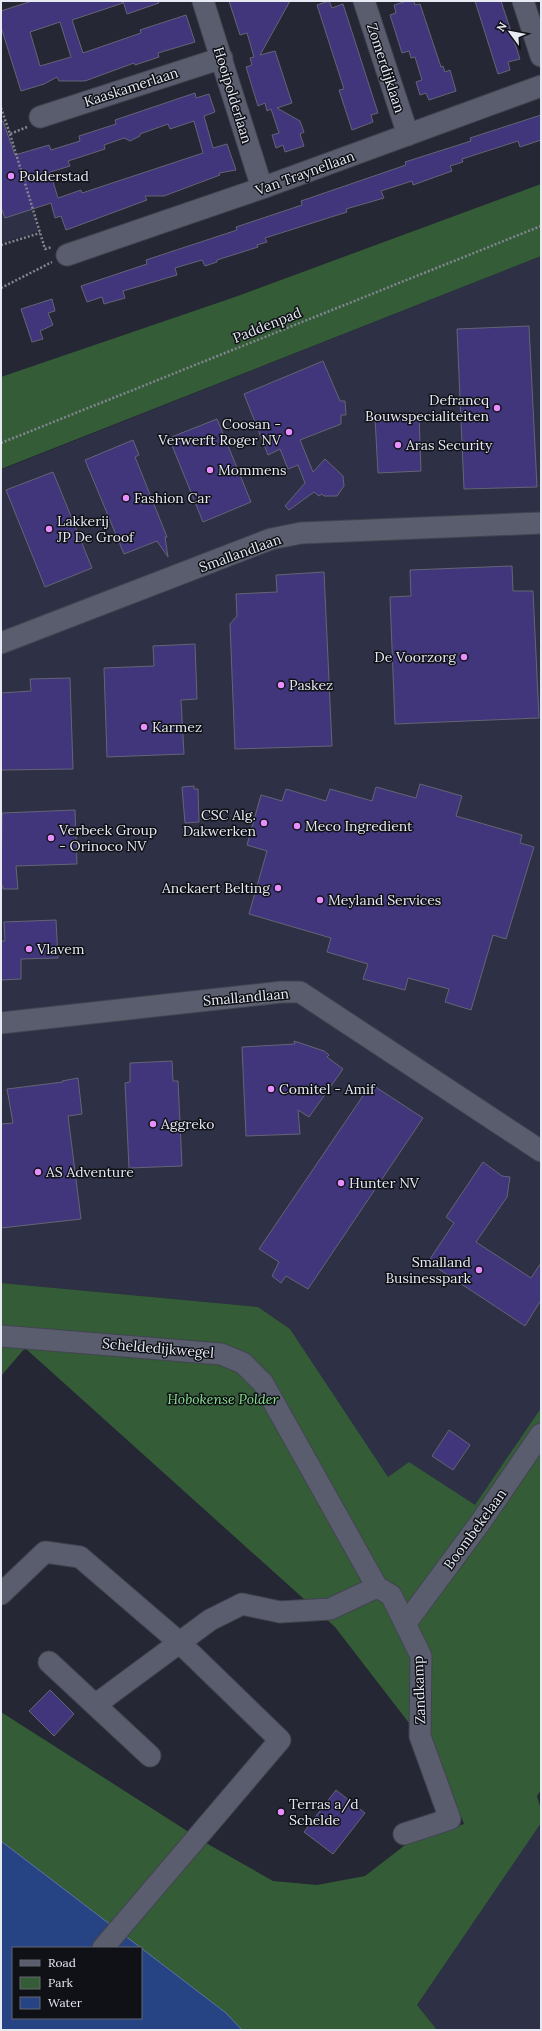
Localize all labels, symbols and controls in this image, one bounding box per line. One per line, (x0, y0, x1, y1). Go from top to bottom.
north arrow (490, 12, 530, 52)
text: N (493, 19, 510, 34)
street label: Zomerdijklaan (363, 21, 409, 115)
street label: Hooipolderlaan (210, 45, 256, 146)
street label: Kaaskamerlaan (82, 63, 181, 111)
street label: Van Traynellaan (252, 147, 357, 200)
place label: Polderstad (19, 167, 89, 185)
marker: Polderstad (6, 171, 16, 181)
street label: Paddenpad (230, 303, 304, 347)
place label: Defrancq Bouwspecialiteiten (365, 391, 490, 425)
marker: Defrancq Bouwspecialiteiten (492, 403, 502, 413)
place label: Coosan - Verwerft Roger NV (157, 415, 282, 449)
marker: Coosan - Verwerft Roger NV (284, 427, 294, 437)
place label: Aras Security (405, 436, 493, 454)
marker: Aras Security (393, 440, 403, 450)
place label: Mommens (218, 461, 287, 479)
marker: Mommens (205, 465, 215, 475)
place label: Fashion Car (134, 489, 211, 507)
marker: Fashion Car (121, 493, 131, 503)
place label: Lakkerij JP De Groof (56, 512, 135, 546)
marker: Lakkerij JP De Groof (44, 524, 54, 534)
street label: Smallandlaan (196, 530, 284, 576)
place label: De Voorzorg (374, 648, 456, 666)
marker: De Voorzorg (459, 652, 469, 662)
place label: Paskez (289, 676, 333, 694)
marker: Paskez (276, 680, 286, 690)
place label: Karmez (152, 718, 202, 736)
marker: Karmez (139, 722, 149, 732)
place label: CSC Alg. Dakwerken (183, 806, 256, 840)
place label: Meco Ingredient (305, 817, 413, 835)
marker: CSC Alg. Dakwerken (259, 818, 269, 828)
place label: Verbeek Group - Orinoco NV (58, 821, 157, 855)
marker: Meco Ingredient (292, 821, 302, 831)
marker: Verbeek Group - Orinoco NV (46, 833, 56, 843)
place label: Anckaert Belting (161, 879, 270, 897)
marker: Anckaert Belting (273, 883, 283, 893)
place label: Meyland Services (328, 891, 441, 909)
marker: Meyland Services (315, 895, 325, 905)
place label: Vlavem (36, 940, 85, 958)
marker: Vlavem (24, 944, 34, 954)
street label: Smallandlaan (202, 984, 290, 1010)
place label: Comitel - Amif (279, 1080, 376, 1098)
marker: Comitel - Amif (266, 1084, 276, 1094)
place label: Aggreko (160, 1115, 214, 1133)
marker: Aggreko (148, 1119, 158, 1129)
place label: AS Adventure (45, 1163, 134, 1181)
marker: AS Adventure (33, 1167, 43, 1177)
place label: Hunter NV (349, 1174, 420, 1192)
marker: Hunter NV (336, 1178, 346, 1188)
place label: Smalland Businesspark (385, 1253, 471, 1287)
marker: Smalland Businesspark (474, 1265, 484, 1275)
street label: Scheldedijkwegel (101, 1334, 215, 1362)
park label: Hobokense Polder (167, 1390, 279, 1408)
street label: Boombekelaan (440, 1485, 511, 1573)
street label: Zandkamp (409, 1656, 429, 1724)
place label: Terras a/d Schelde (289, 1795, 359, 1829)
marker: Terras a/d Schelde (276, 1807, 286, 1817)
legend (12, 1947, 142, 2019)
text: Road (48, 1955, 76, 1970)
text: Park (48, 1975, 74, 1990)
text: Water (48, 1995, 83, 2010)

